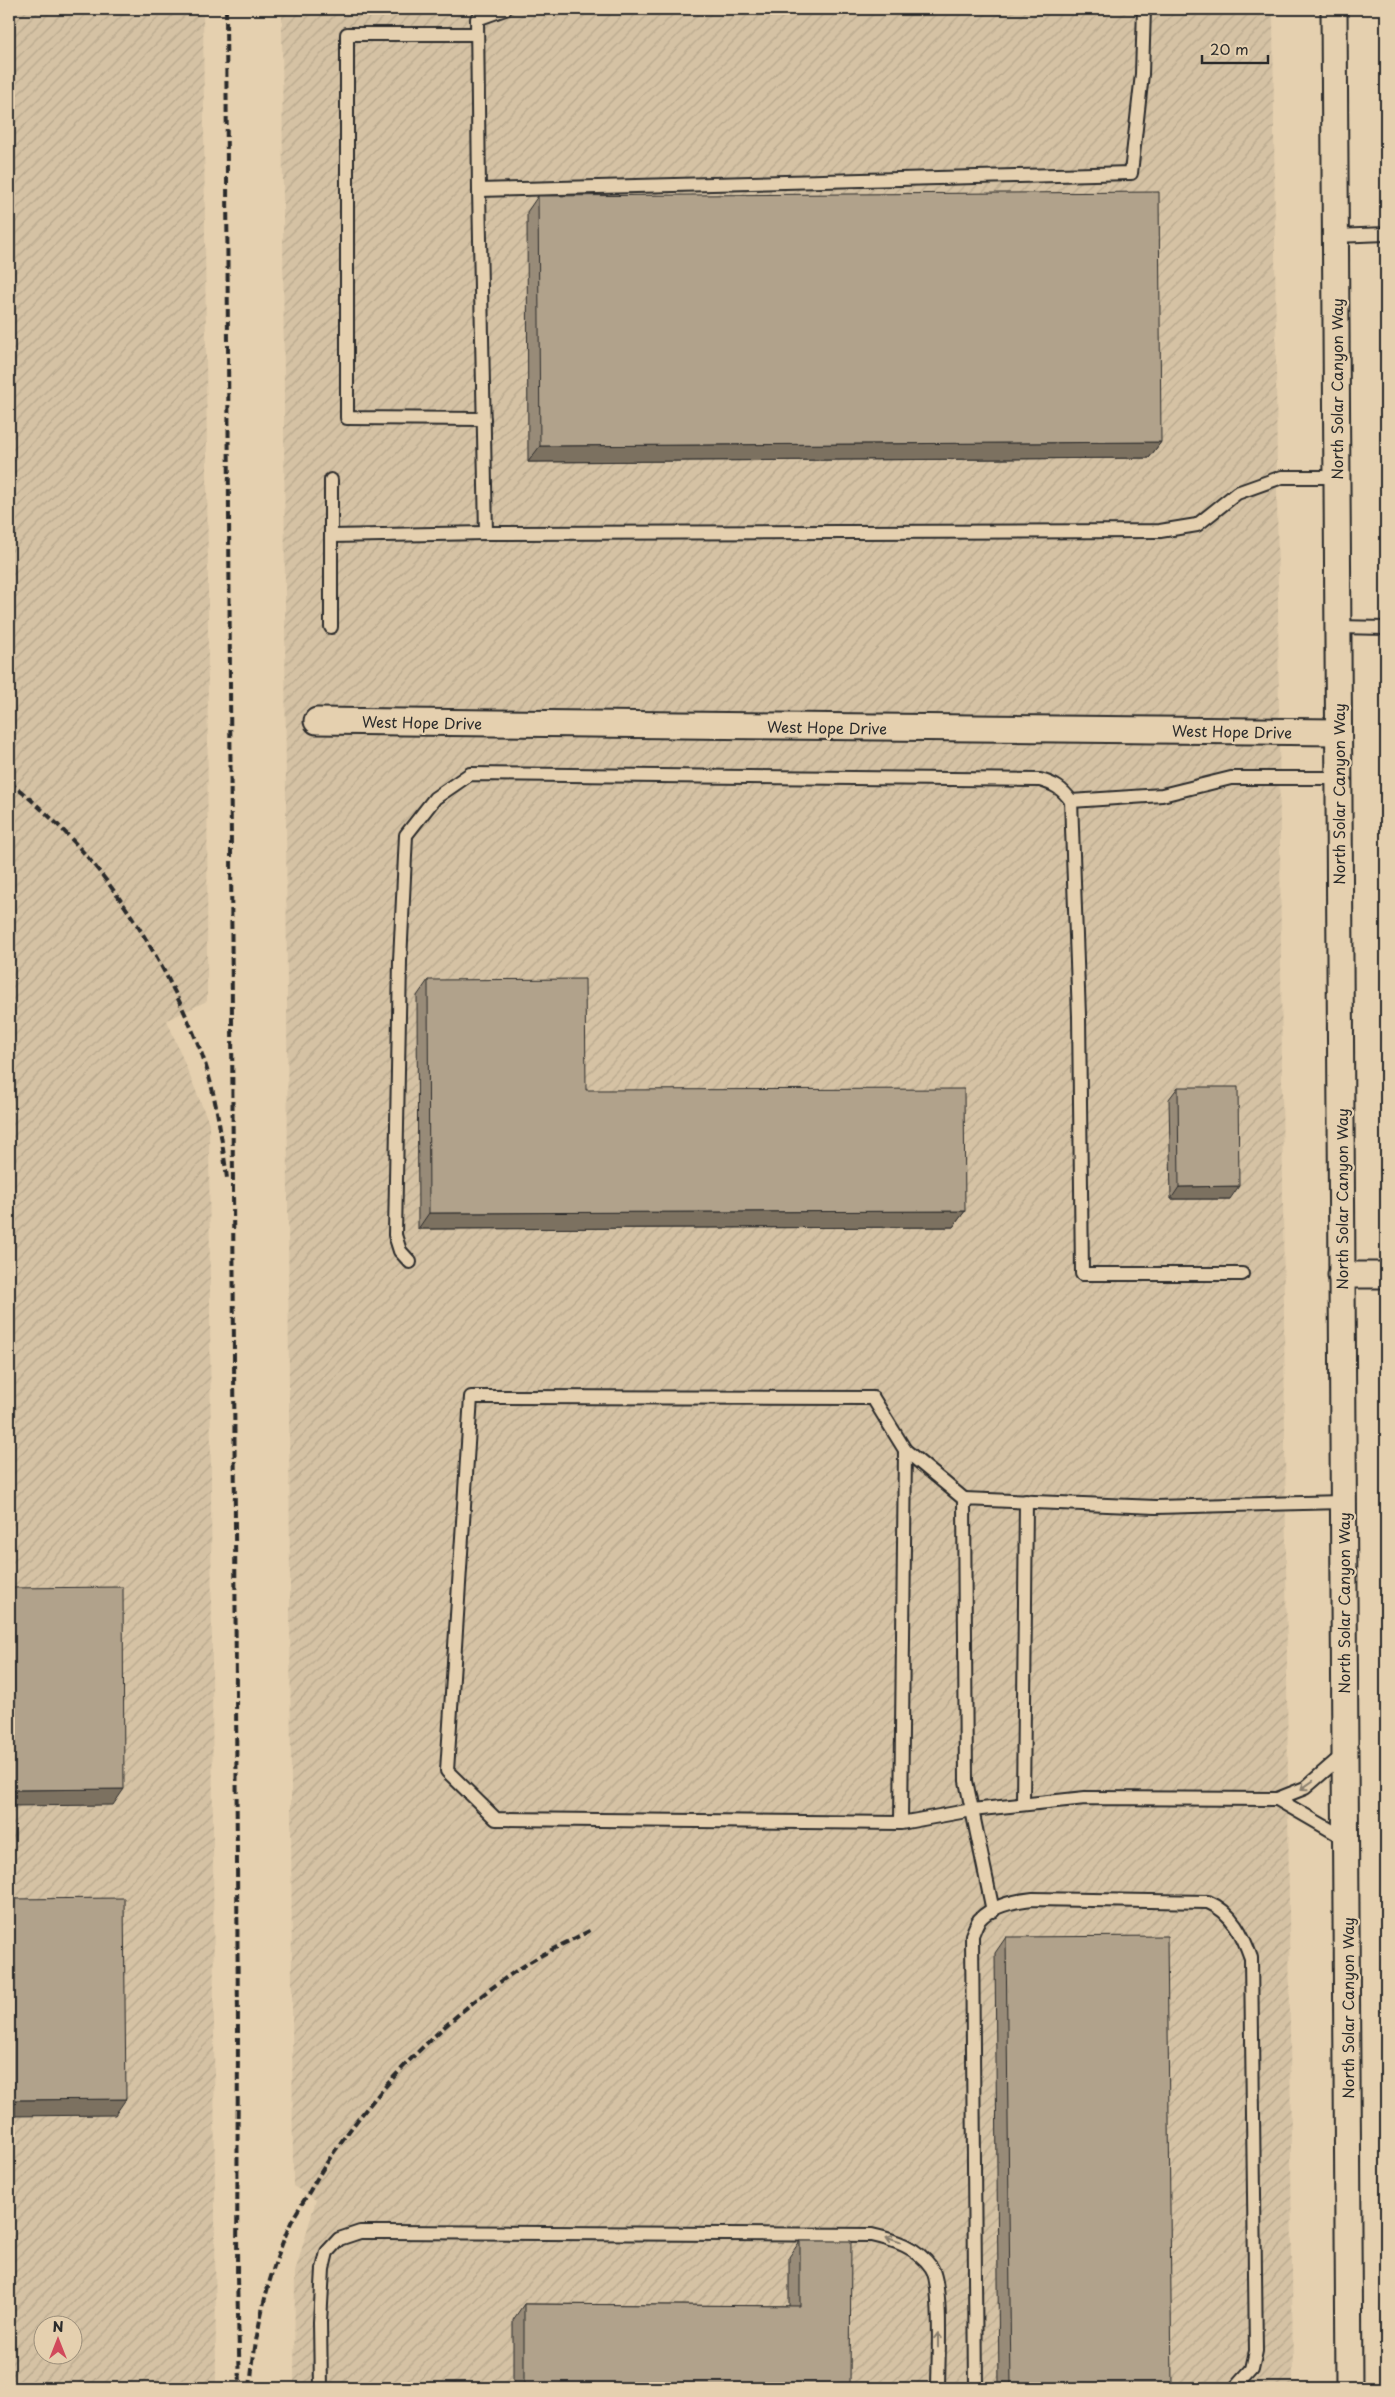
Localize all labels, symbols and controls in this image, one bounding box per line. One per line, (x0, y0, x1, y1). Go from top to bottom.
scale bar (1202, 32, 1269, 64)
text: 20 m (1210, 37, 1249, 60)
street label: North Solar Canyon Way (1325, 298, 1348, 480)
street label: North Solar Canyon Way (1327, 703, 1350, 885)
street label: West Hope Drive (362, 709, 482, 735)
street label: West Hope Drive (767, 714, 887, 740)
street label: West Hope Drive (1172, 718, 1292, 744)
street label: North Solar Canyon Way (1330, 1108, 1353, 1290)
street label: North Solar Canyon Way (1332, 1512, 1355, 1694)
one-way arrow (1300, 1780, 1314, 1790)
street label: North Solar Canyon Way (1336, 1917, 1359, 2099)
one-way arrow (885, 2235, 901, 2245)
north arrow (32, 2314, 82, 2364)
text: N (52, 2316, 64, 2337)
one-way arrow (933, 2332, 943, 2348)

